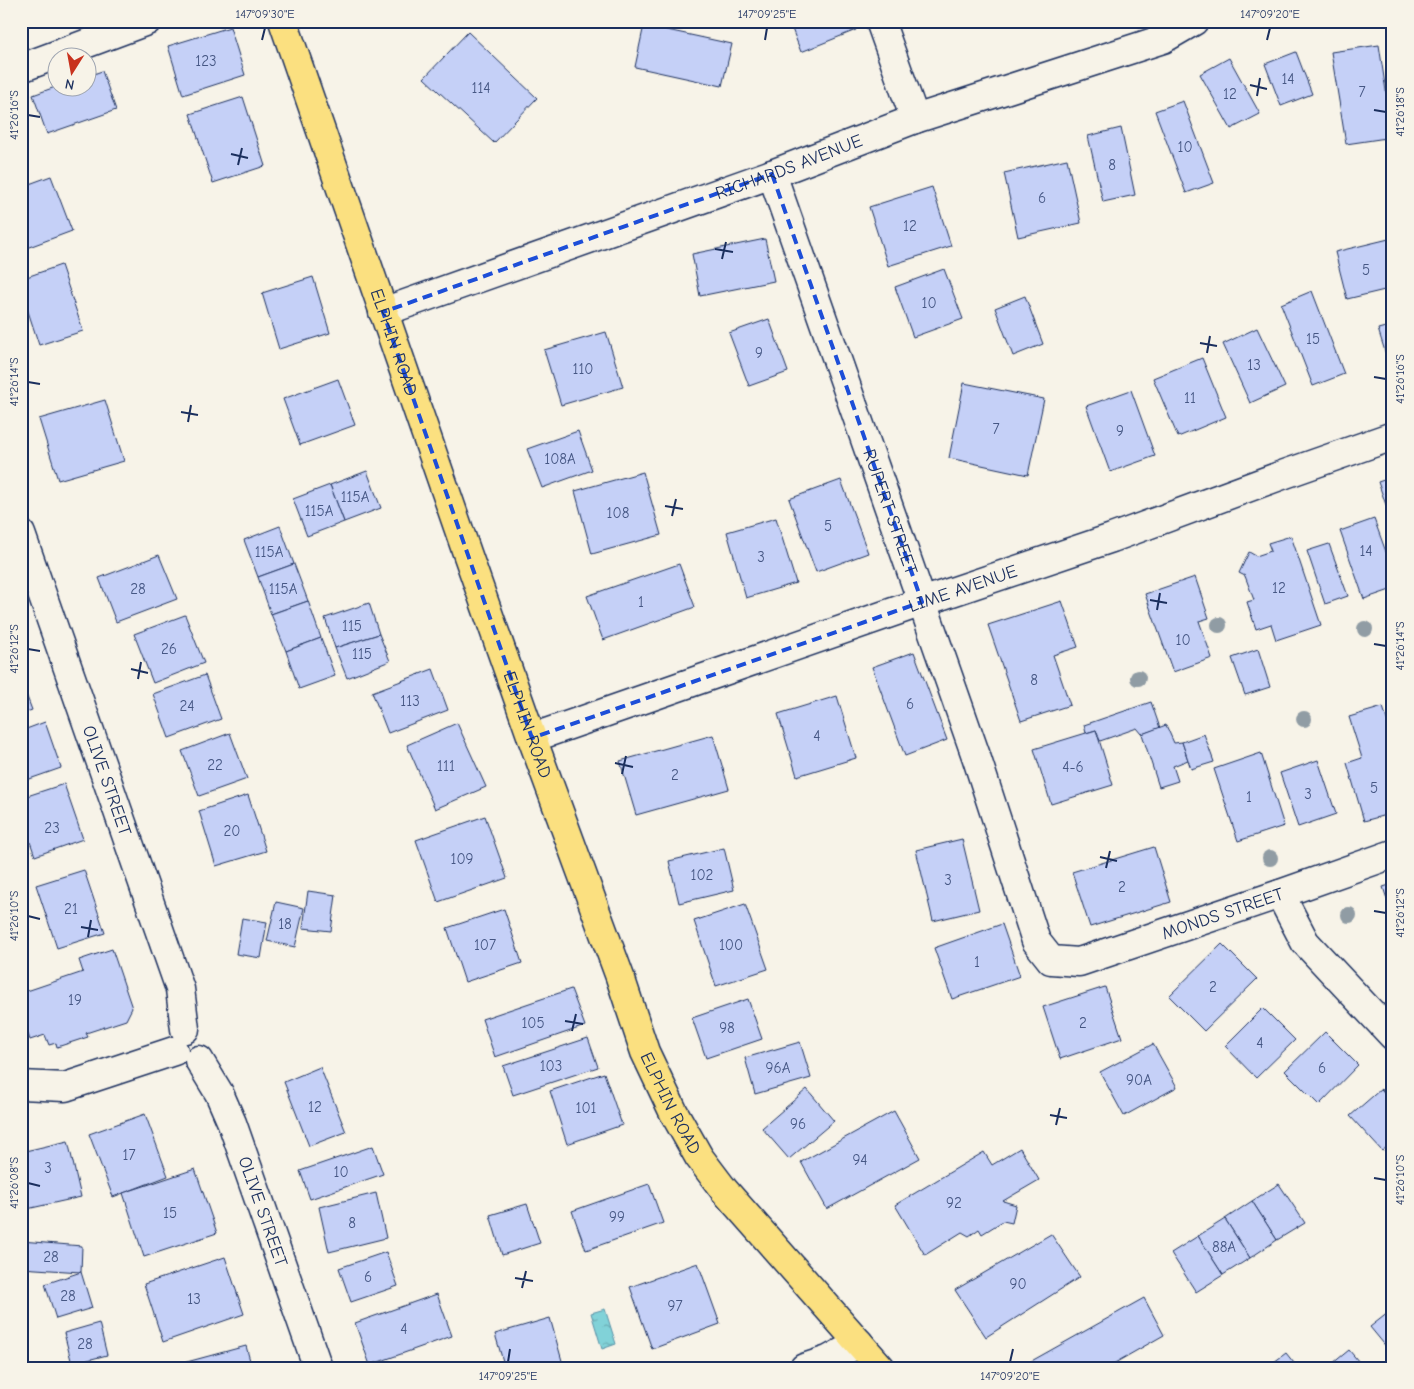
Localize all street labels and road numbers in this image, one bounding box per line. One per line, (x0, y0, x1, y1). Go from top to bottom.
street label: RICHARDS AVENUE (713, 130, 865, 204)
street label: ELPHIN ROAD (366, 286, 422, 399)
street label: RUPERT STREET (859, 446, 922, 578)
street label: LIME AVENUE (906, 560, 1020, 616)
street label: ELPHIN ROAD (499, 668, 556, 781)
street label: OLIVE STREET (78, 722, 136, 839)
street label: MONDS STREET (1159, 883, 1287, 944)
street label: ELPHIN ROAD (636, 1049, 706, 1158)
street label: OLIVE STREET (234, 1154, 292, 1270)

